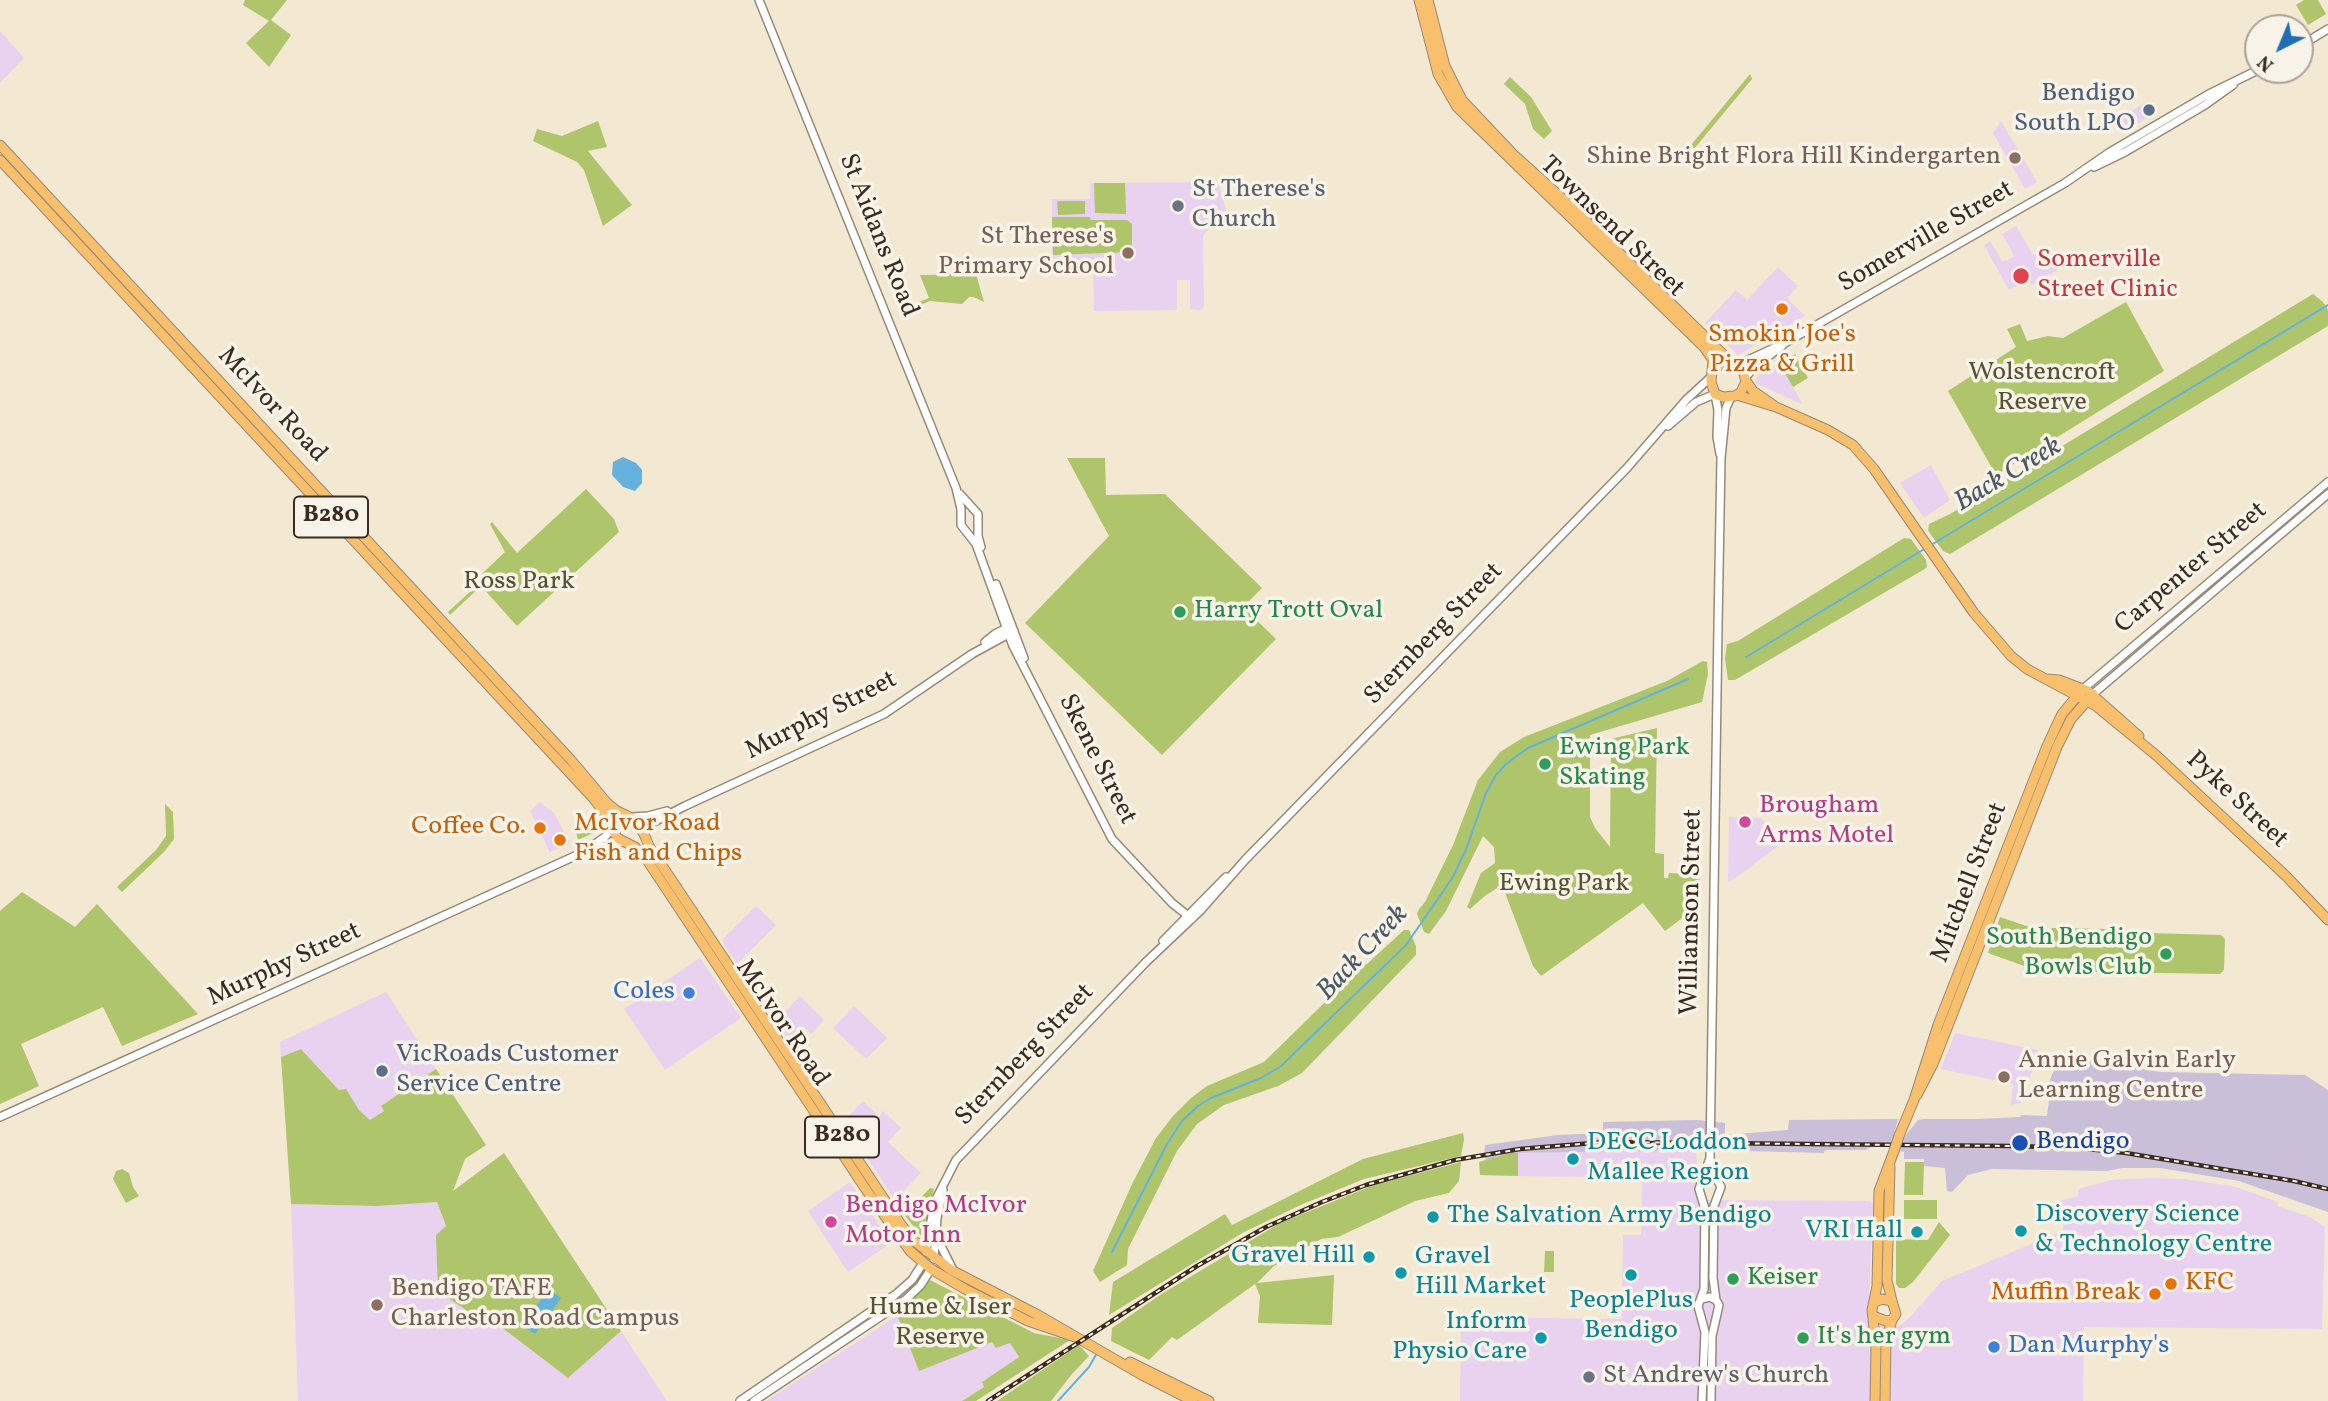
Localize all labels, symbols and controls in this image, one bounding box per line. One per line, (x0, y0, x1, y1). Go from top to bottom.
north arrow (2244, 14, 2314, 84)
text: N (2252, 49, 2280, 77)
place label: Bendigo South LPO (2014, 79, 2135, 140)
marker: Bendigo South LPO (2141, 102, 2157, 118)
place label: Shine Bright Flora Hill Kindergarten (1586, 142, 2001, 174)
street label: St Aidans Road (830, 150, 924, 322)
marker: Shine Bright Flora Hill Kindergarten (2007, 150, 2023, 166)
street label: Townsend Street (1532, 151, 1690, 305)
place label: St Therese's Church (1192, 175, 1326, 236)
street label: Somerville Street (1834, 175, 2020, 301)
marker: St Therese's Church (1170, 198, 1186, 214)
place label: St Therese's Primary School (938, 222, 1114, 284)
marker: St Therese's Primary School (1120, 245, 1136, 261)
place label: Somerville Street Clinic (2037, 245, 2178, 306)
marker: Somerville Street Clinic (2011, 266, 2031, 286)
marker: Smokin' Joe's Pizza & Grill (1774, 301, 1790, 317)
place label: Smokin' Joe's Pizza & Grill (1708, 320, 1856, 382)
street label: McIvor Road (210, 342, 332, 470)
park label: Wolstencroft Reserve (1968, 358, 2116, 420)
water label: Back Creek (1949, 431, 2069, 521)
road number: B280 (294, 496, 368, 538)
street label: Carpenter Street (2110, 496, 2274, 642)
street label: Sternberg Street (1359, 557, 1511, 713)
park label: Ross Park (463, 567, 575, 599)
place label: Harry Trott Oval (1194, 596, 1383, 628)
marker: Harry Trott Oval (1172, 604, 1188, 620)
street label: Murphy Street (741, 665, 903, 769)
street label: Skene Street (1050, 690, 1142, 830)
place label: Ewing Park Skating (1559, 733, 1690, 794)
street label: Pyke Street (2178, 746, 2294, 856)
marker: Ewing Park Skating (1537, 756, 1553, 772)
place label: Brougham Arms Motel (1759, 791, 1894, 852)
street label: Mitchell Street (1926, 799, 2016, 967)
place label: McIvor Road Fish and Chips (574, 809, 742, 870)
street label: Williamson Street (1676, 809, 1710, 1015)
place label: Coffee Co. (411, 812, 526, 844)
marker: Brougham Arms Motel (1737, 814, 1753, 830)
marker: Coffee Co. (532, 820, 548, 836)
marker: McIvor Road Fish and Chips (552, 832, 568, 848)
park label: Ewing Park (1499, 869, 1629, 901)
water label: Back Creek (1311, 899, 1417, 1009)
street label: Murphy Street (203, 917, 367, 1015)
place label: South Bendigo Bowls Club (1986, 923, 2152, 984)
marker: South Bendigo Bowls Club (2158, 946, 2174, 962)
street label: McIvor Road (727, 955, 835, 1093)
place label: Coles (613, 977, 675, 1009)
street label: Sternberg Street (950, 978, 1102, 1134)
marker: Coles (681, 985, 697, 1001)
place label: VicRoads Customer Service Centre (396, 1040, 619, 1102)
place label: Annie Galvin Early Learning Centre (2018, 1046, 2236, 1108)
marker: VicRoads Customer Service Centre (374, 1063, 390, 1079)
marker: Annie Galvin Early Learning Centre (1996, 1069, 2012, 1085)
road number: B280 (805, 1116, 879, 1157)
place label: Bendigo (2036, 1127, 2130, 1159)
place label: DECC Loddon Mallee Region (1587, 1128, 1750, 1190)
marker: Bendigo (2010, 1133, 2030, 1153)
marker: DECC Loddon Mallee Region (1565, 1151, 1581, 1167)
place label: Bendigo McIvor Motor Inn (845, 1191, 1027, 1252)
place label: Discovery Science & Technology Centre (2035, 1200, 2272, 1262)
place label: The Salvation Army Bendigo (1447, 1201, 1772, 1233)
marker: The Salvation Army Bendigo (1425, 1209, 1441, 1225)
marker: Bendigo McIvor Motor Inn (823, 1214, 839, 1230)
place label: VRI Hall (1805, 1216, 1903, 1248)
marker: Discovery Science & Technology Centre (2013, 1223, 2029, 1239)
marker: VRI Hall (1909, 1224, 1925, 1240)
place label: Gravel Hill (1231, 1241, 1355, 1273)
place label: Gravel Hill Market (1415, 1242, 1546, 1304)
marker: Gravel Hill (1361, 1249, 1377, 1265)
place label: Keiser (1747, 1263, 1818, 1295)
marker: Gravel Hill Market (1393, 1265, 1409, 1281)
marker: PeoplePlus Bendigo (1623, 1267, 1639, 1283)
place label: KFC (2185, 1268, 2234, 1300)
marker: Keiser (1725, 1271, 1741, 1287)
place label: Bendigo TAFE Charleston Road Campus (391, 1274, 679, 1336)
marker: KFC (2163, 1276, 2179, 1292)
place label: Muffin Break (1991, 1278, 2141, 1310)
place label: PeoplePlus Bendigo (1569, 1286, 1693, 1348)
marker: Muffin Break (2147, 1286, 2163, 1302)
park label: Hume & Iser Reserve (869, 1293, 1011, 1354)
marker: Bendigo TAFE Charleston Road Campus (369, 1297, 385, 1313)
place label: Inform Physio Care (1392, 1307, 1527, 1368)
place label: It's her gym (1817, 1322, 1951, 1354)
marker: Inform Physio Care (1533, 1330, 1549, 1346)
marker: It's her gym (1795, 1330, 1811, 1346)
place label: Dan Murphy's (2008, 1331, 2169, 1363)
marker: Dan Murphy's (1986, 1339, 2002, 1355)
place label: St Andrew's Church (1603, 1361, 1829, 1393)
marker: St Andrew's Church (1581, 1369, 1597, 1385)

